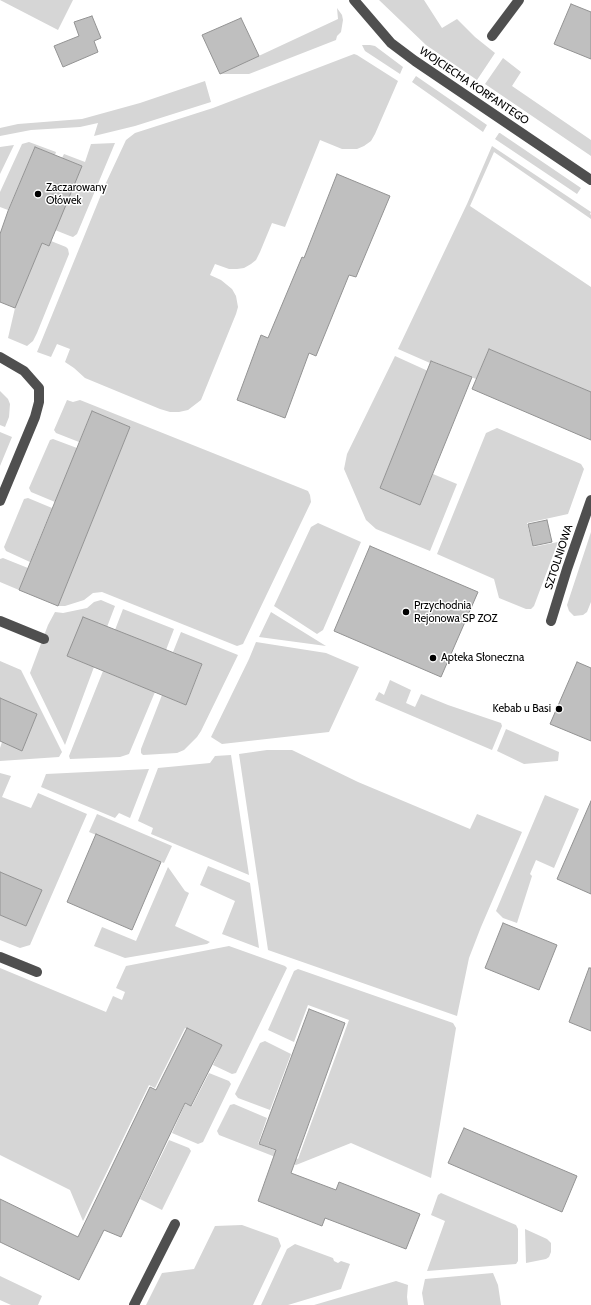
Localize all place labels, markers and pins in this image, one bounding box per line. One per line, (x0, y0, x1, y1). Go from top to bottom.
place label: Zaczarowany Ołówek (46, 181, 107, 207)
marker: Zaczarowany Ołówek (33, 189, 43, 199)
place label: Przychodnia Rejonowa SP ZOZ (414, 599, 498, 625)
marker: Przychodnia Rejonowa SP ZOZ (401, 607, 411, 617)
place label: Apteka Słoneczna (441, 651, 524, 665)
marker: Apteka Słoneczna (428, 653, 438, 663)
place label: Kebab u Basi (493, 702, 551, 716)
marker: Kebab u Basi (554, 704, 564, 714)

